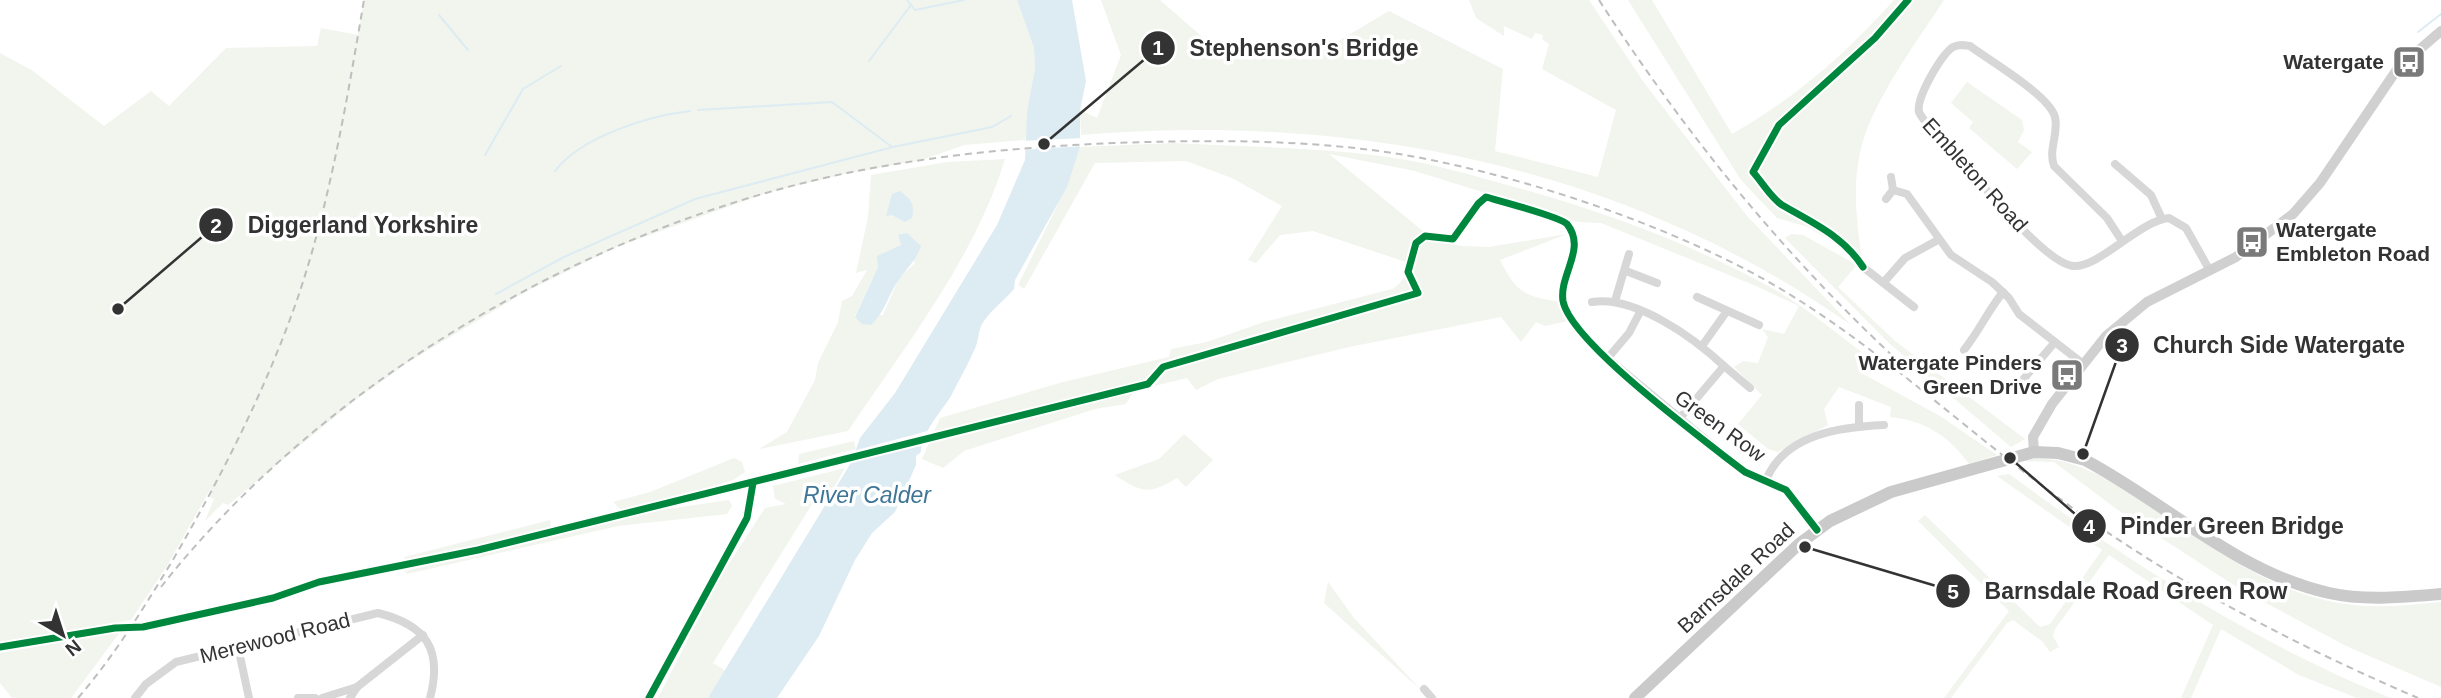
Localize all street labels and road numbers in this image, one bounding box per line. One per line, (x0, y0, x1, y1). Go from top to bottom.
street label: Embleton Road (1918, 113, 2032, 236)
street label: Green Row (1671, 385, 1771, 467)
street label: Barnsdale Road (1673, 518, 1799, 637)
street label: Merewood Road (197, 608, 352, 667)

